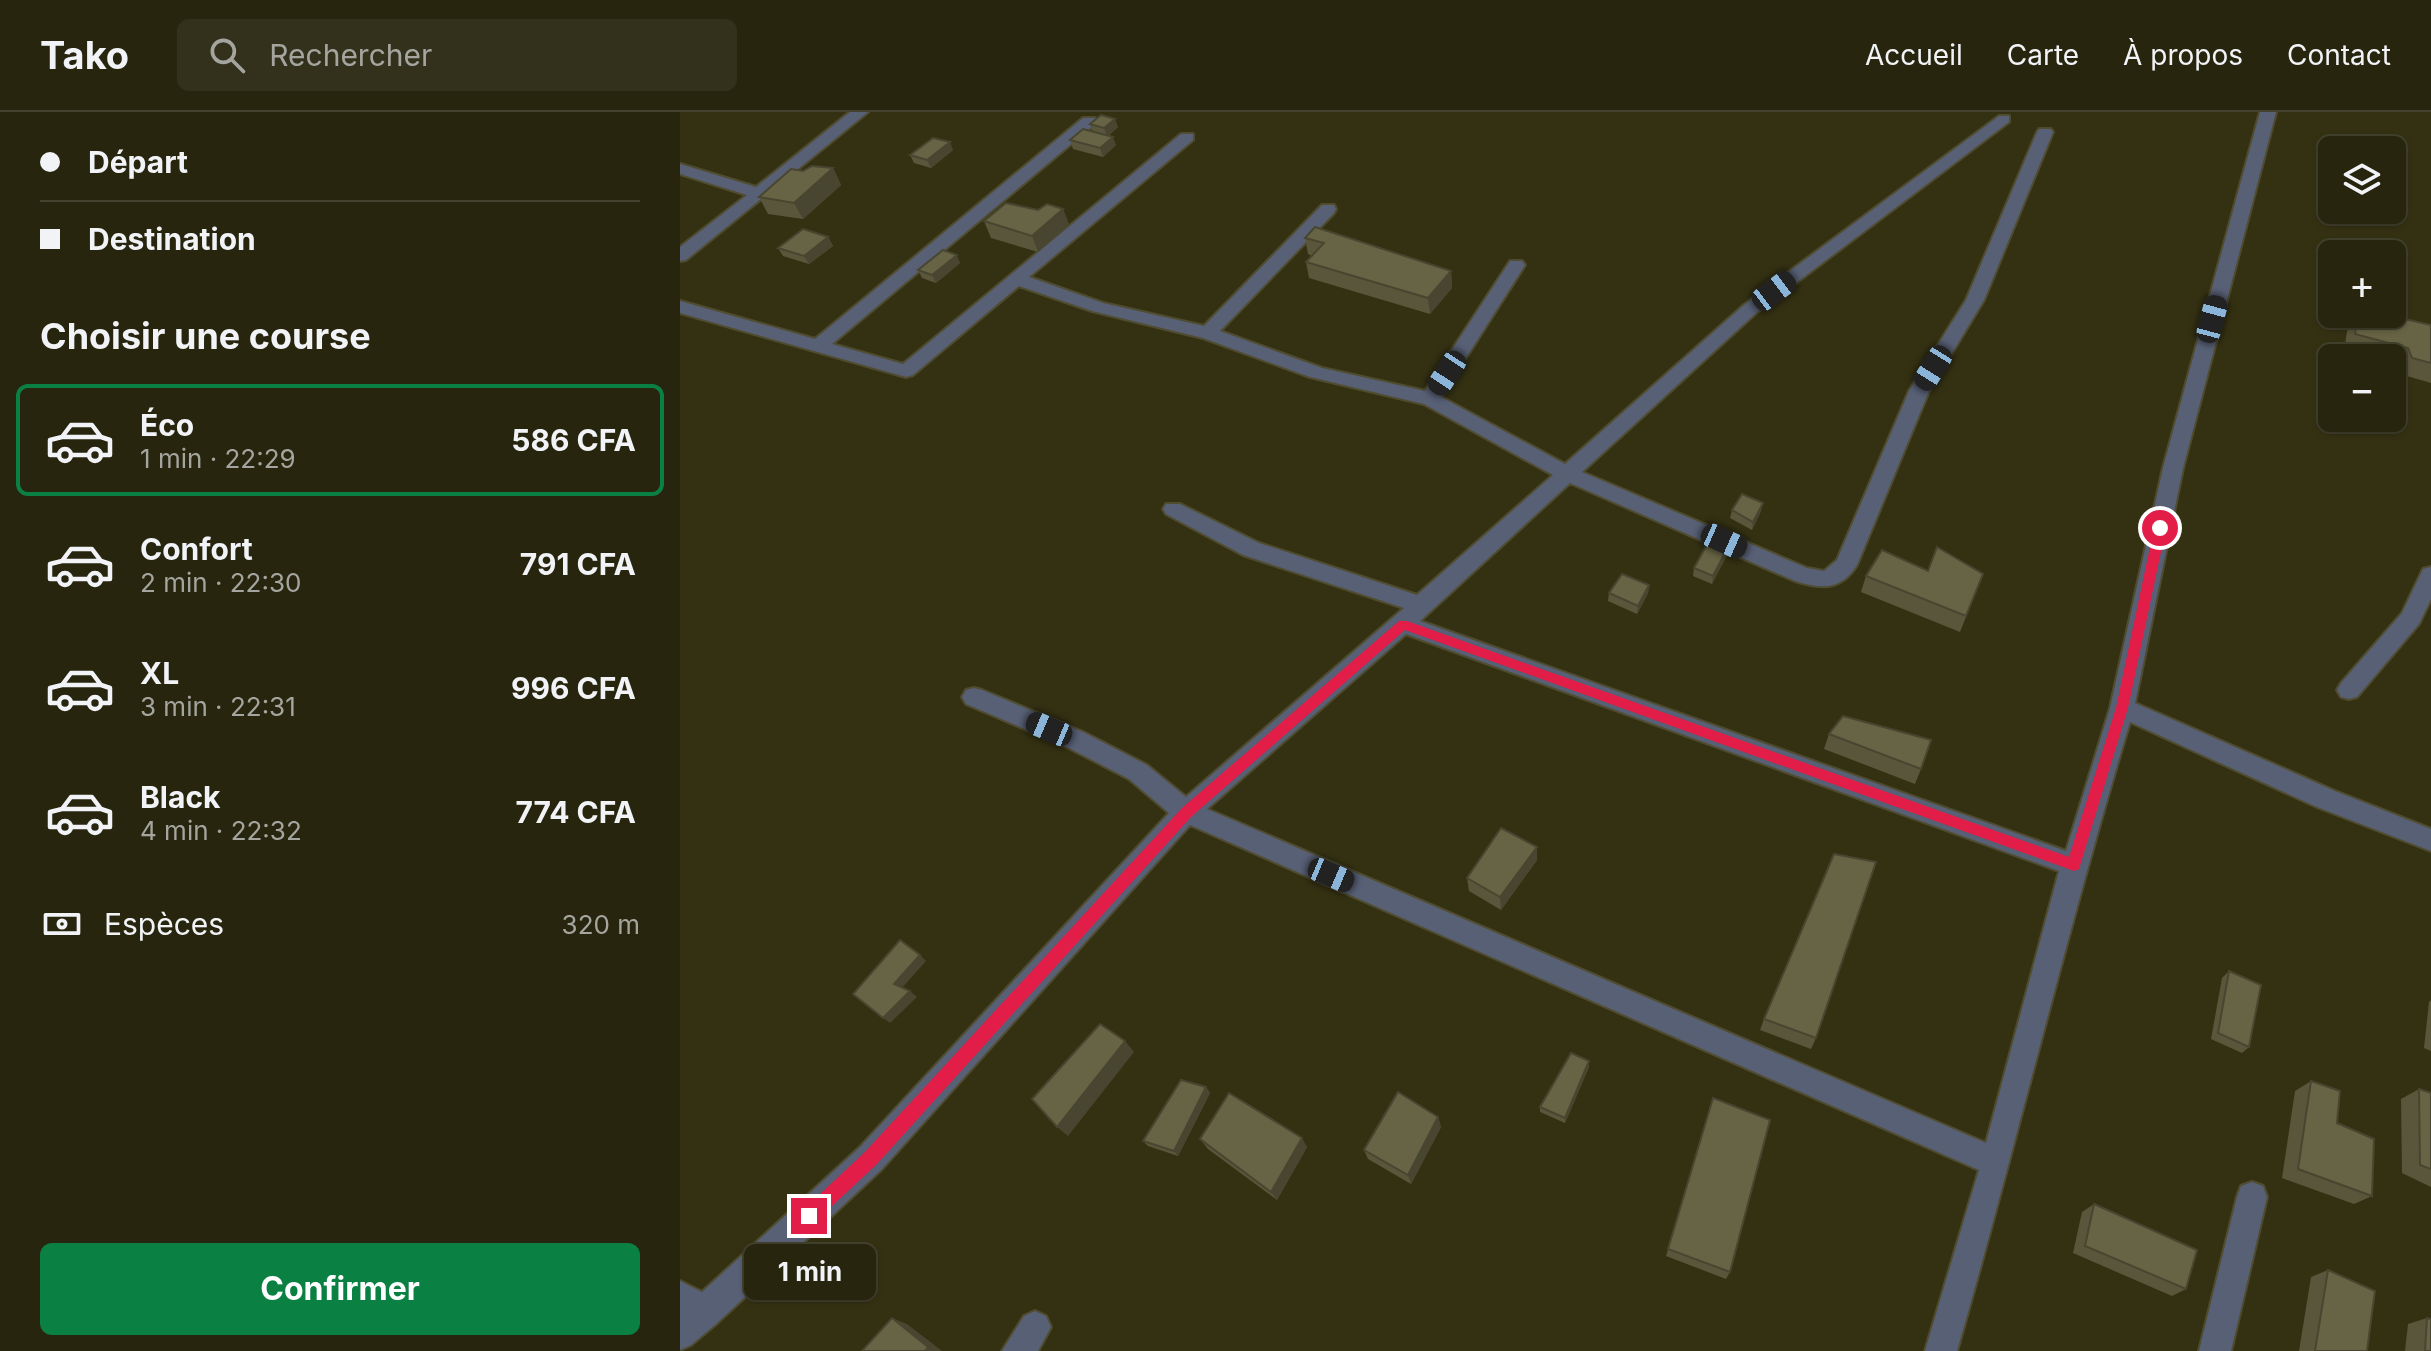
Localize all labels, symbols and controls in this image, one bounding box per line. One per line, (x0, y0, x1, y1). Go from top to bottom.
search box (177, 19, 737, 91)
text: Tako (40, 32, 129, 78)
icon: search (205, 33, 249, 77)
text: Rechercher (269, 37, 432, 73)
text: Accueil (1865, 38, 1963, 72)
text: Carte (2007, 38, 2079, 72)
text: À propos (2123, 38, 2243, 72)
text: Contact (2287, 38, 2391, 72)
map controls (2318, 136, 2406, 432)
button: layers (2318, 136, 2406, 224)
text: Départ (88, 144, 188, 180)
text: Destination (88, 221, 256, 257)
button: + (2318, 240, 2406, 328)
car (1748, 267, 1800, 315)
car (2194, 293, 2230, 345)
text: Choisir une course (40, 314, 371, 358)
car (1910, 341, 1956, 395)
button: − (2318, 344, 2406, 432)
car (1424, 346, 1470, 400)
icon: car (44, 404, 116, 476)
text: Éco (140, 407, 194, 443)
text: 586 CFA (511, 422, 636, 458)
text: 1 min · 22:29 (140, 443, 296, 474)
route start (2142, 510, 2178, 546)
car (1697, 520, 1751, 562)
icon: car (44, 528, 116, 600)
text: Confort (140, 531, 253, 567)
text: 791 CFA (520, 546, 636, 582)
text: 2 min · 22:30 (140, 567, 301, 598)
icon: car (44, 652, 116, 724)
text: XL (140, 655, 179, 691)
text: 996 CFA (511, 670, 636, 706)
text: 3 min · 22:31 (140, 691, 296, 722)
car (1022, 709, 1076, 749)
icon: car (44, 776, 116, 848)
text: Black (140, 779, 220, 815)
text: 774 CFA (515, 794, 636, 830)
text: 4 min · 22:32 (140, 815, 302, 846)
car (1304, 855, 1358, 895)
icon: cash (40, 902, 84, 946)
text: Espèces (104, 906, 224, 942)
text: 320 m (562, 909, 640, 940)
route end (791, 1198, 827, 1234)
button: Confirmer (40, 1243, 640, 1335)
callout: 1 min (743, 1244, 875, 1300)
text: 1 min (778, 1256, 842, 1287)

